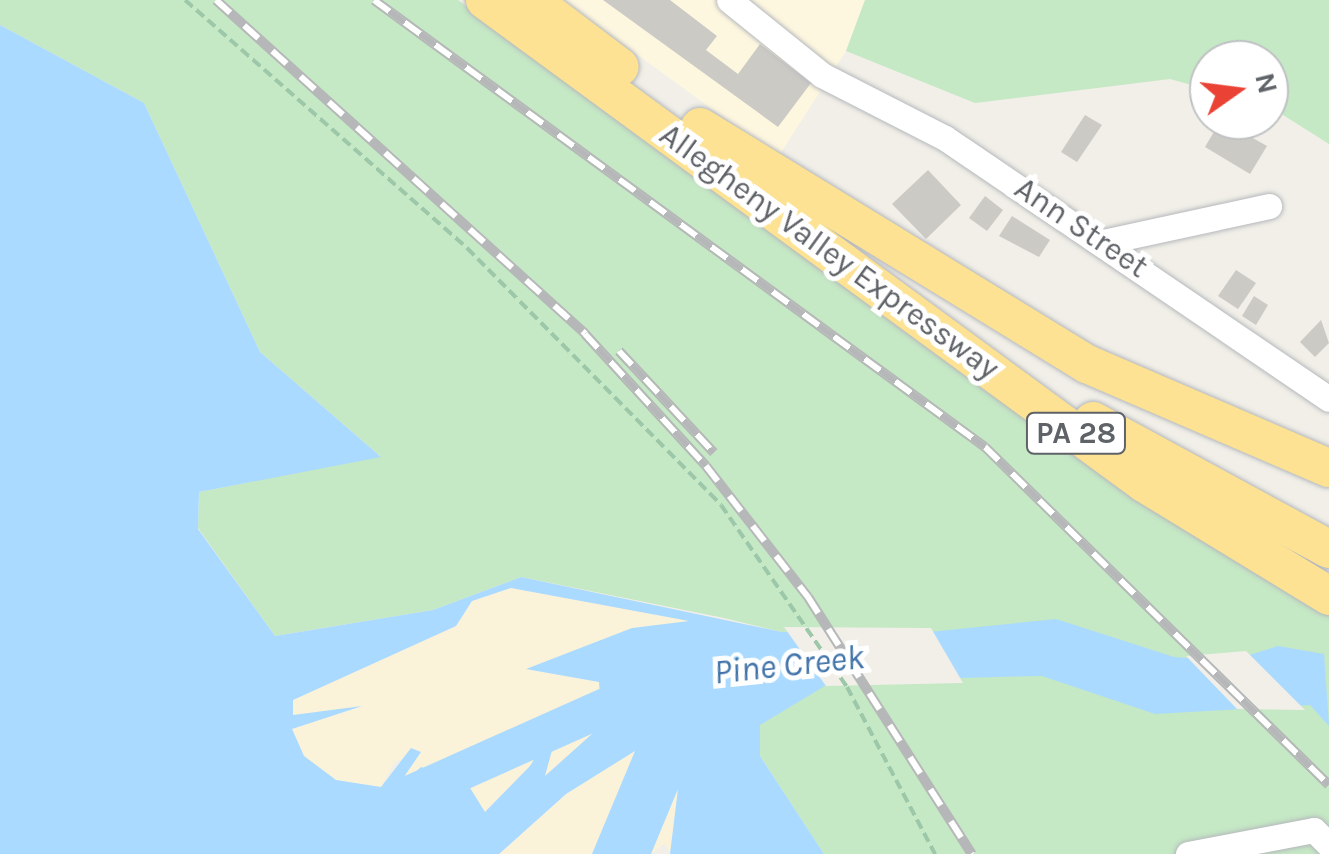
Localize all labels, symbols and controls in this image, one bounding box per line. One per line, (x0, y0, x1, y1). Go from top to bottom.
north arrow (1189, 40, 1289, 140)
text: N (1248, 69, 1285, 97)
street label: Allegheny Valley Expressway (652, 116, 1006, 388)
street label: Ann Street (1007, 169, 1155, 287)
road number: PA 28 (1024, 408, 1128, 458)
water label: Pine Creek (712, 636, 866, 694)

